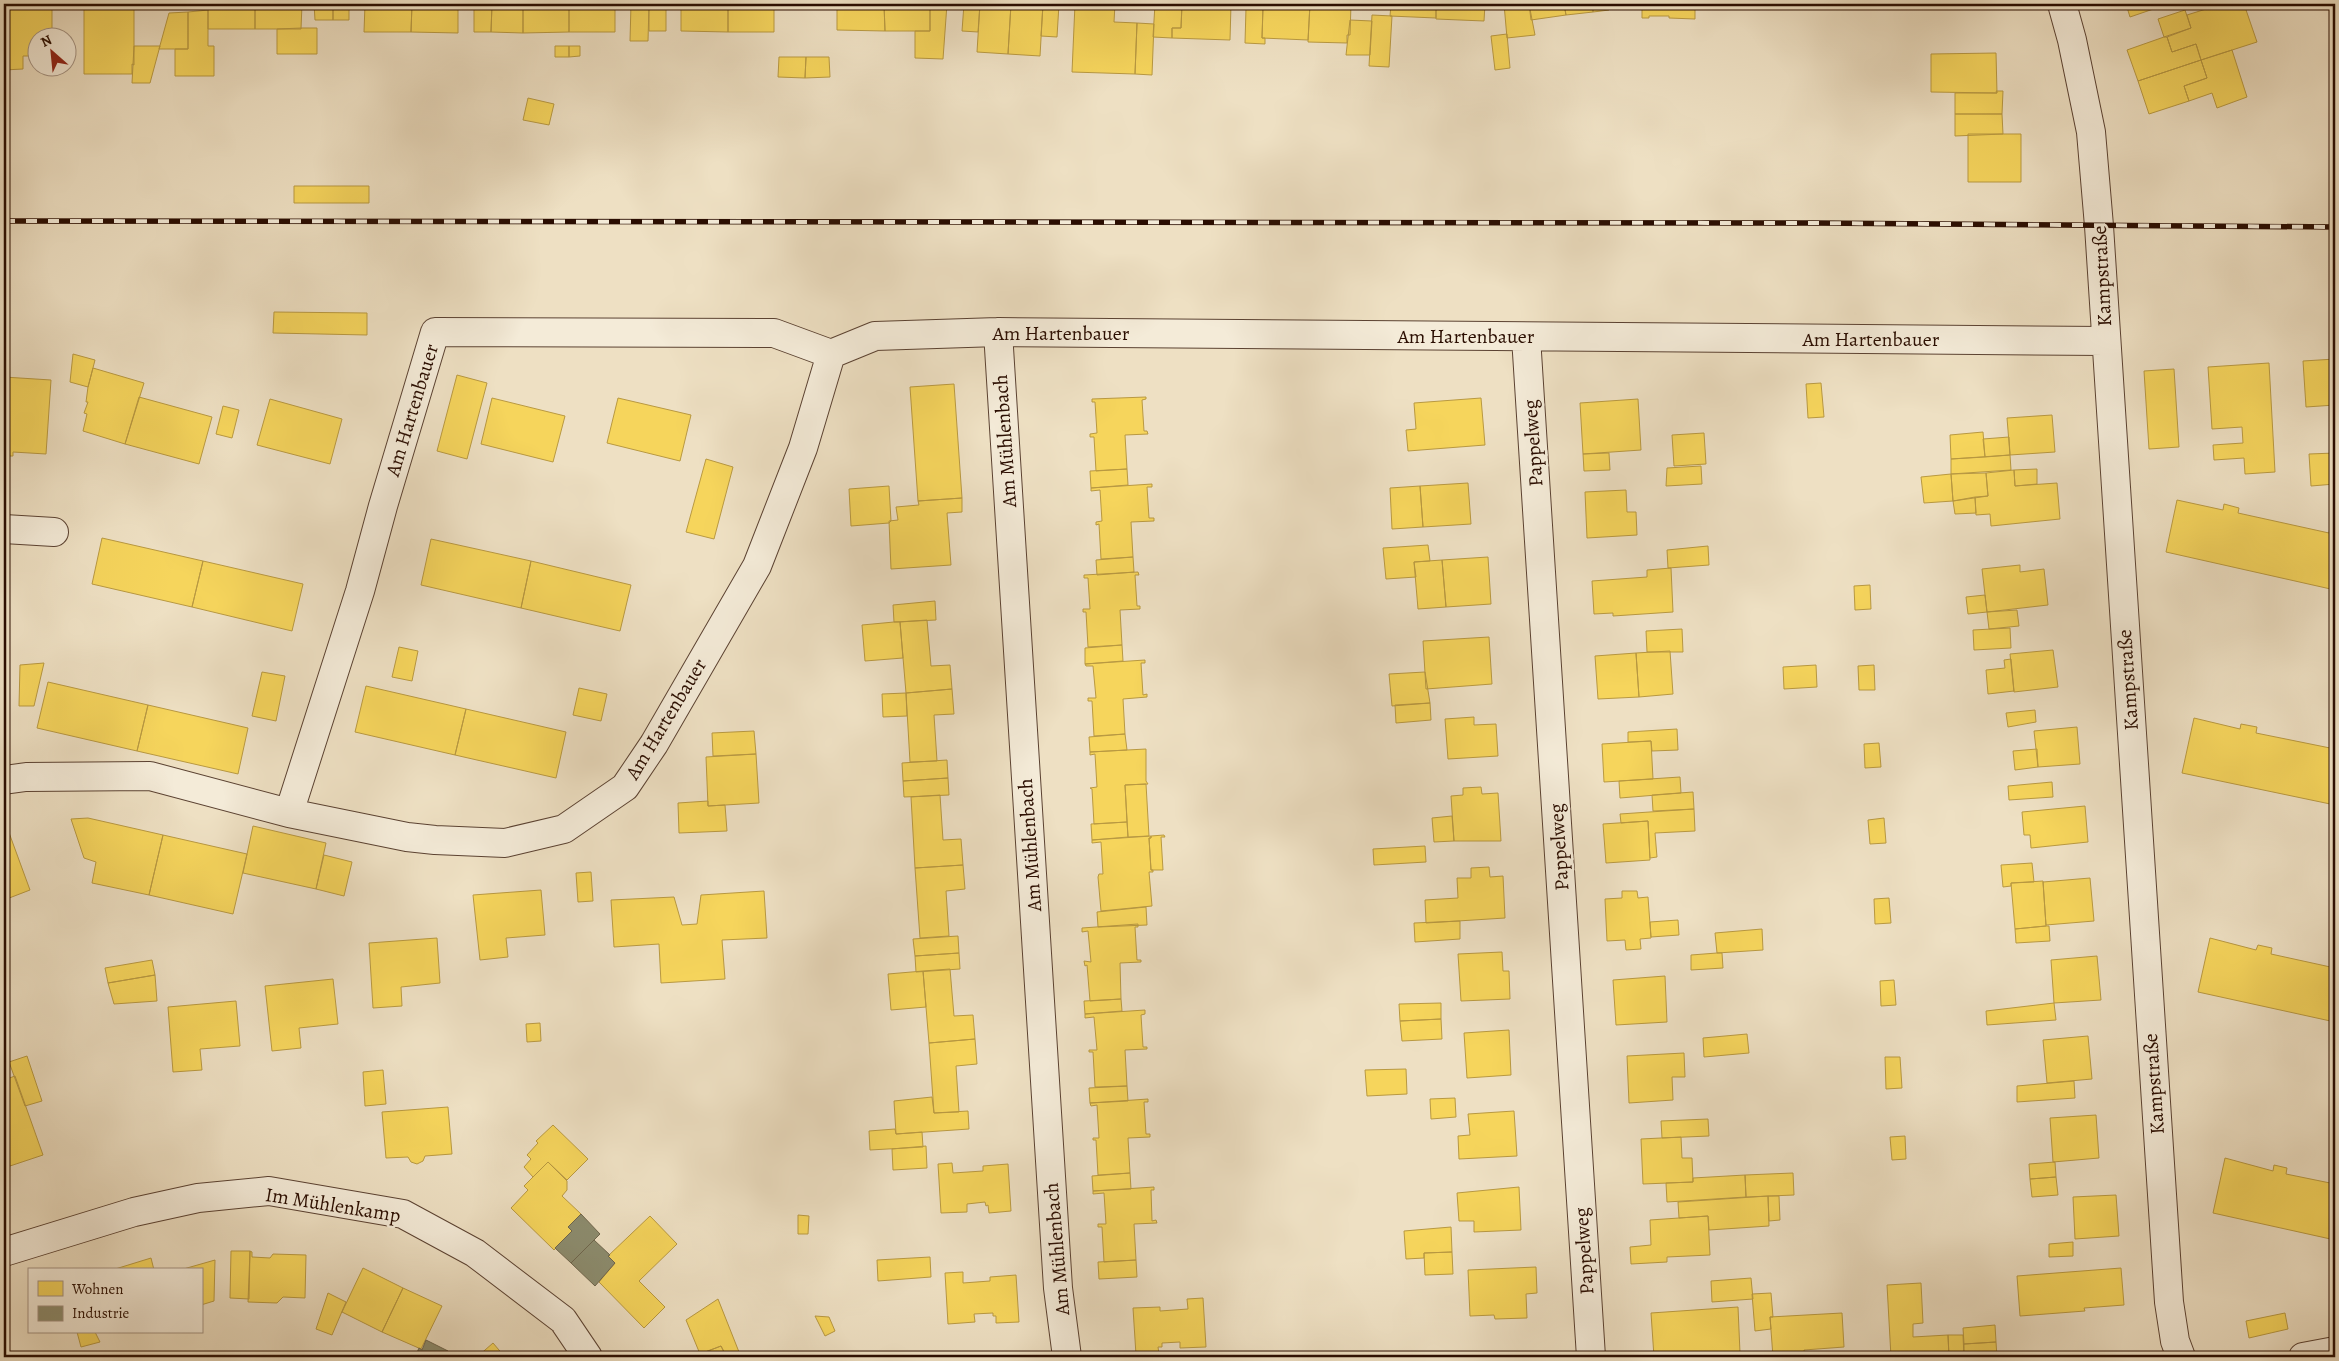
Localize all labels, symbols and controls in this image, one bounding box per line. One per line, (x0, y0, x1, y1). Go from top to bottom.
north arrow (28, 28, 78, 78)
text: N (37, 30, 55, 52)
street label: Kampstraße (2086, 225, 2118, 327)
street label: Am Hartenbauer (992, 320, 1130, 347)
street label: Am Hartenbauer (1397, 323, 1535, 350)
street label: Am Hartenbauer (1802, 326, 1940, 353)
street label: Am Hartenbauer (379, 340, 445, 480)
street label: Am Mühlenbach (987, 373, 1023, 509)
street label: Pappelweg (1516, 398, 1550, 488)
street label: Kampstraße (2111, 629, 2145, 731)
street label: Am Hartenbauer (619, 653, 713, 786)
street label: Am Mühlenbach (1012, 777, 1048, 913)
street label: Pappelweg (1542, 802, 1576, 892)
street label: Kampstraße (2137, 1033, 2171, 1135)
street label: Im Mühlenkamp (263, 1181, 403, 1229)
street label: Am Mühlenbach (1038, 1181, 1076, 1318)
street label: Pappelweg (1567, 1206, 1601, 1296)
legend (28, 1268, 202, 1334)
text: Wohnen (71, 1279, 124, 1299)
text: Industrie (72, 1303, 130, 1323)

